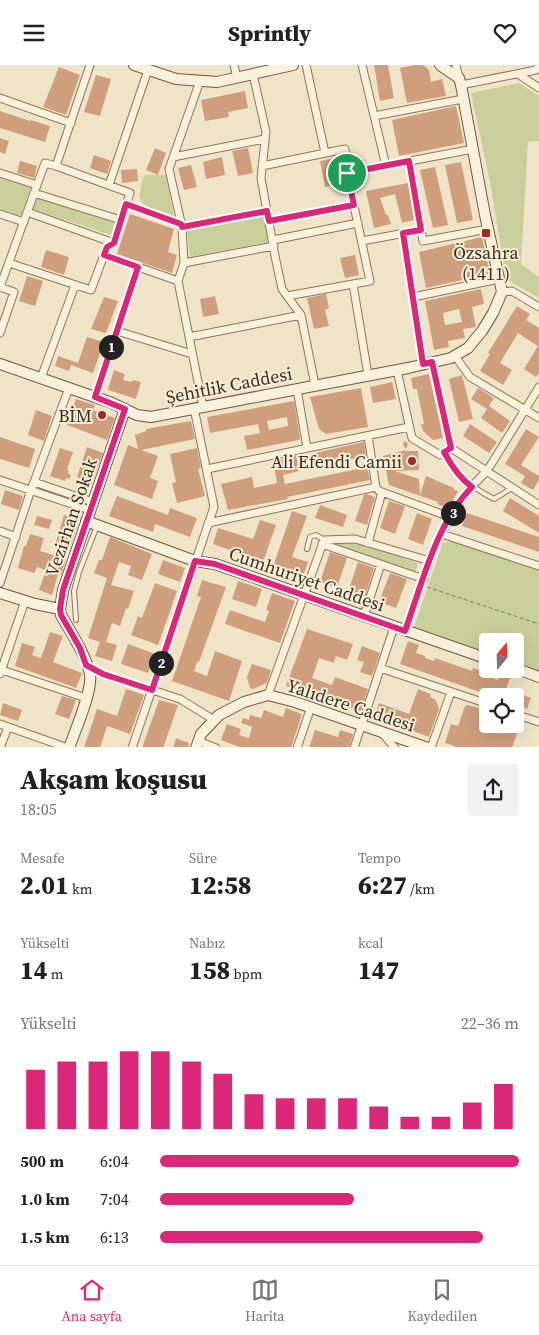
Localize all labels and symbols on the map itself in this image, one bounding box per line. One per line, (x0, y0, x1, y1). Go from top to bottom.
pin (326, 152, 368, 194)
marker: Özsahra (1411) (480, 227, 492, 239)
place label: Özsahra (1411) (453, 240, 519, 286)
pin: 1 (98, 335, 124, 359)
street label: Şehitlik Caddesi (164, 360, 294, 410)
place label: BİM (58, 403, 92, 428)
marker: BİM (96, 409, 108, 421)
place label: Ali Efendi Camii (271, 449, 402, 474)
street label: Vezirhan Sokak (39, 454, 103, 580)
marker: Ali Efendi Camii (406, 455, 418, 467)
pin: 3 (440, 501, 466, 525)
street label: Cumhuriyet Caddesi (226, 541, 388, 617)
north arrow (479, 633, 524, 677)
pin: 2 (148, 651, 174, 675)
street label: Yalıdere Caddesi (284, 673, 418, 737)

